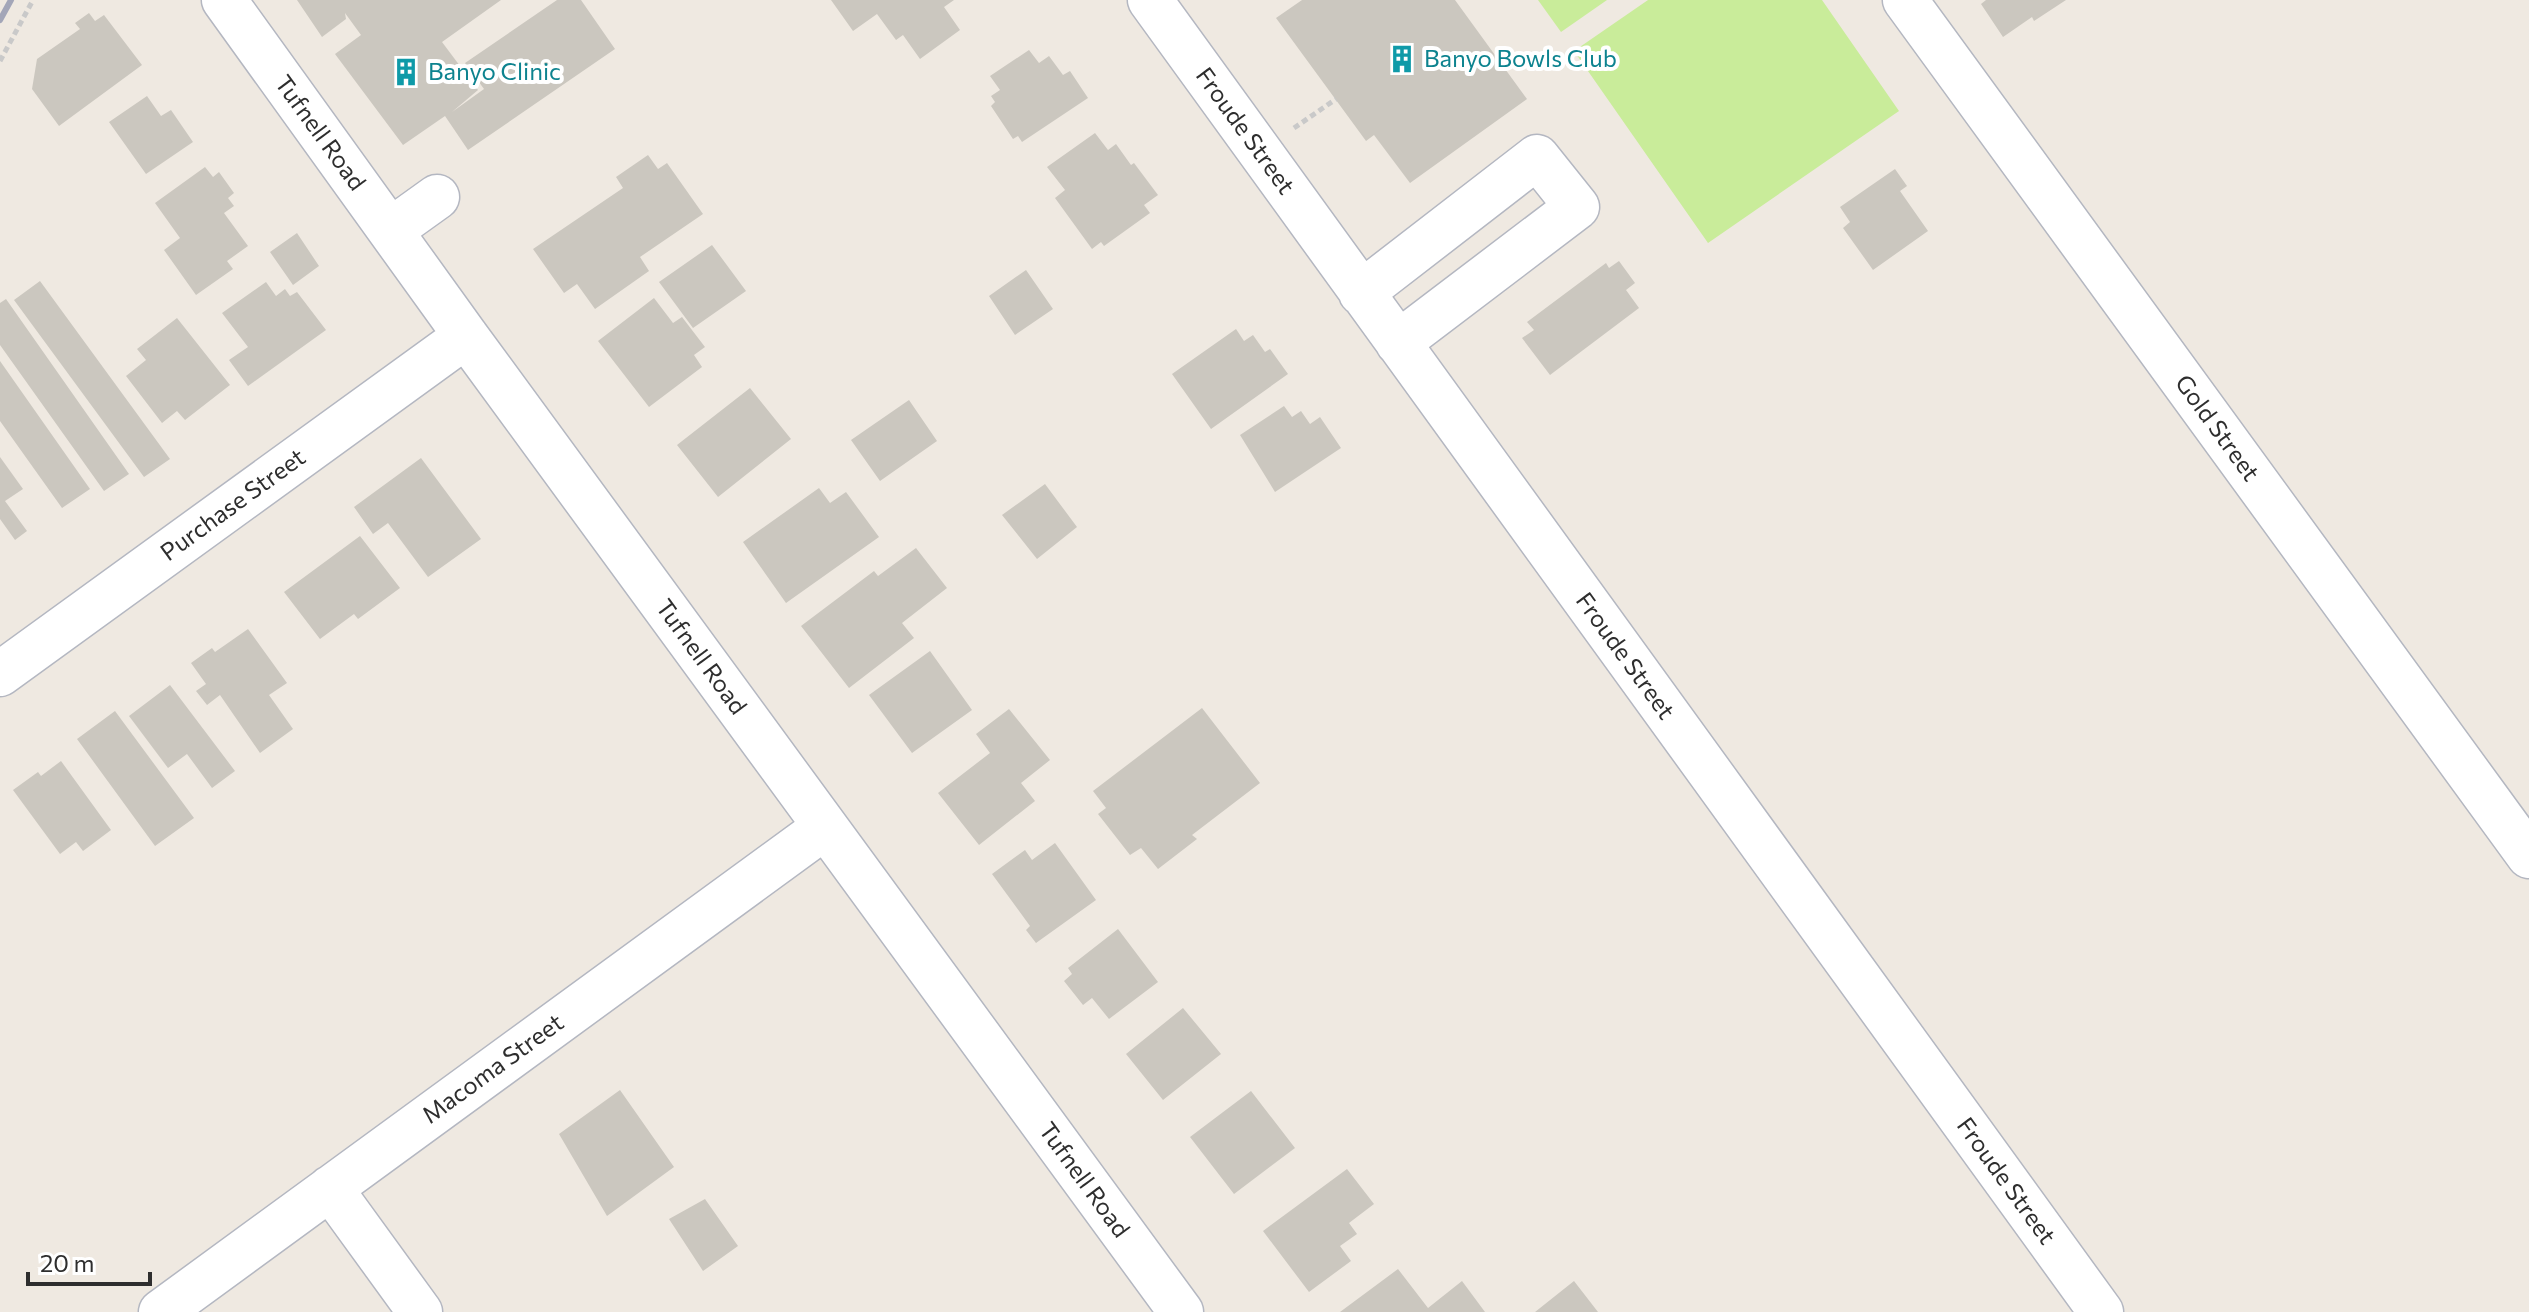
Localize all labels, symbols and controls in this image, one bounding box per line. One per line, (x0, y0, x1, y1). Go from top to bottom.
place label: Banyo Bowls Club (1424, 43, 1617, 72)
building icon: Banyo Bowls Club (1387, 44, 1417, 74)
place label: Banyo Clinic (428, 56, 561, 85)
building icon: Banyo Clinic (391, 57, 421, 87)
street label: Froude Street (1191, 61, 1302, 199)
street label: Tufnell Road (270, 69, 373, 195)
street label: Gold Street (2170, 368, 2267, 486)
street label: Purchase Street (154, 441, 310, 566)
street label: Froude Street (1571, 586, 1682, 724)
street label: Tufnell Road (651, 593, 754, 719)
street label: Macoma Street (416, 1007, 568, 1129)
street label: Froude Street (1952, 1111, 2063, 1249)
street label: Tufnell Road (1034, 1116, 1137, 1242)
scale bar (28, 1236, 150, 1286)
text: 20 m (40, 1248, 94, 1277)

